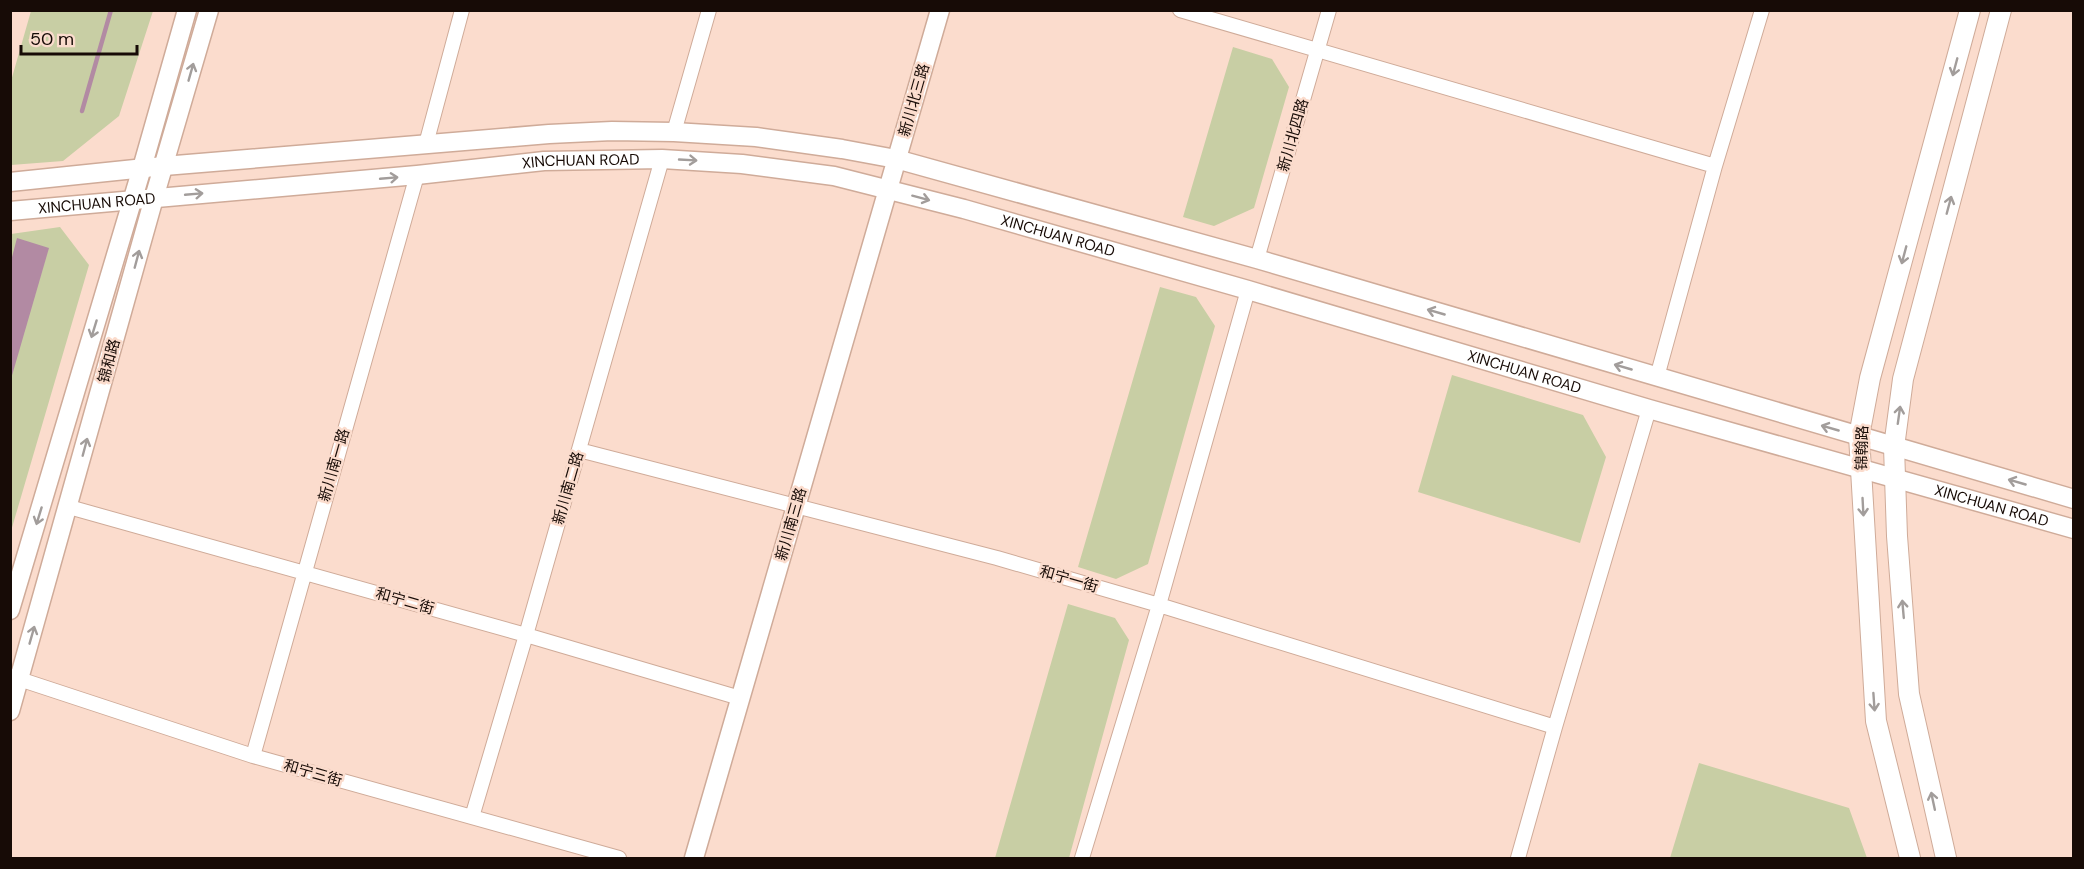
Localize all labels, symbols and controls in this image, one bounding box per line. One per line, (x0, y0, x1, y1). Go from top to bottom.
scale bar (21, 18, 136, 56)
text: 50 m (30, 27, 74, 51)
one-way arrow (1949, 57, 1960, 76)
street label: 新川北三路 (894, 61, 934, 139)
one-way arrow (186, 63, 197, 82)
street label: 新川北四路 (1273, 96, 1313, 174)
street label: XINCHUAN ROAD (521, 149, 640, 173)
one-way arrow (677, 155, 697, 166)
one-way arrow (378, 172, 398, 183)
street label: XINCHUAN ROAD (37, 188, 156, 218)
one-way arrow (184, 189, 204, 200)
one-way arrow (911, 193, 930, 204)
one-way arrow (1944, 196, 1956, 215)
street label: XINCHUAN ROAD (998, 210, 1117, 262)
one-way arrow (1898, 245, 1909, 264)
one-way arrow (132, 250, 143, 269)
one-way arrow (1427, 306, 1446, 317)
one-way arrow (88, 319, 99, 338)
street label: 锦和路 (94, 337, 124, 385)
street label: XINCHUAN ROAD (1465, 346, 1584, 398)
one-way arrow (1614, 361, 1633, 372)
one-way arrow (1893, 405, 1904, 425)
one-way arrow (1821, 422, 1840, 433)
street label: 锦翰路 (1852, 425, 1872, 471)
street label: 新川南一路 (314, 426, 354, 504)
one-way arrow (80, 438, 92, 457)
street label: 新川南二路 (548, 449, 588, 527)
one-way arrow (2008, 476, 2027, 487)
street label: XINCHUAN ROAD (1932, 480, 2051, 531)
street label: 新川南三路 (771, 485, 811, 563)
one-way arrow (1857, 497, 1868, 517)
one-way arrow (33, 506, 44, 525)
street label: 和宁一街 (1037, 561, 1101, 597)
street label: 和宁二街 (373, 583, 437, 619)
one-way arrow (1897, 600, 1908, 620)
one-way arrow (27, 625, 38, 644)
one-way arrow (1869, 692, 1880, 711)
street label: 和宁三街 (281, 755, 345, 791)
one-way arrow (1927, 792, 1938, 812)

